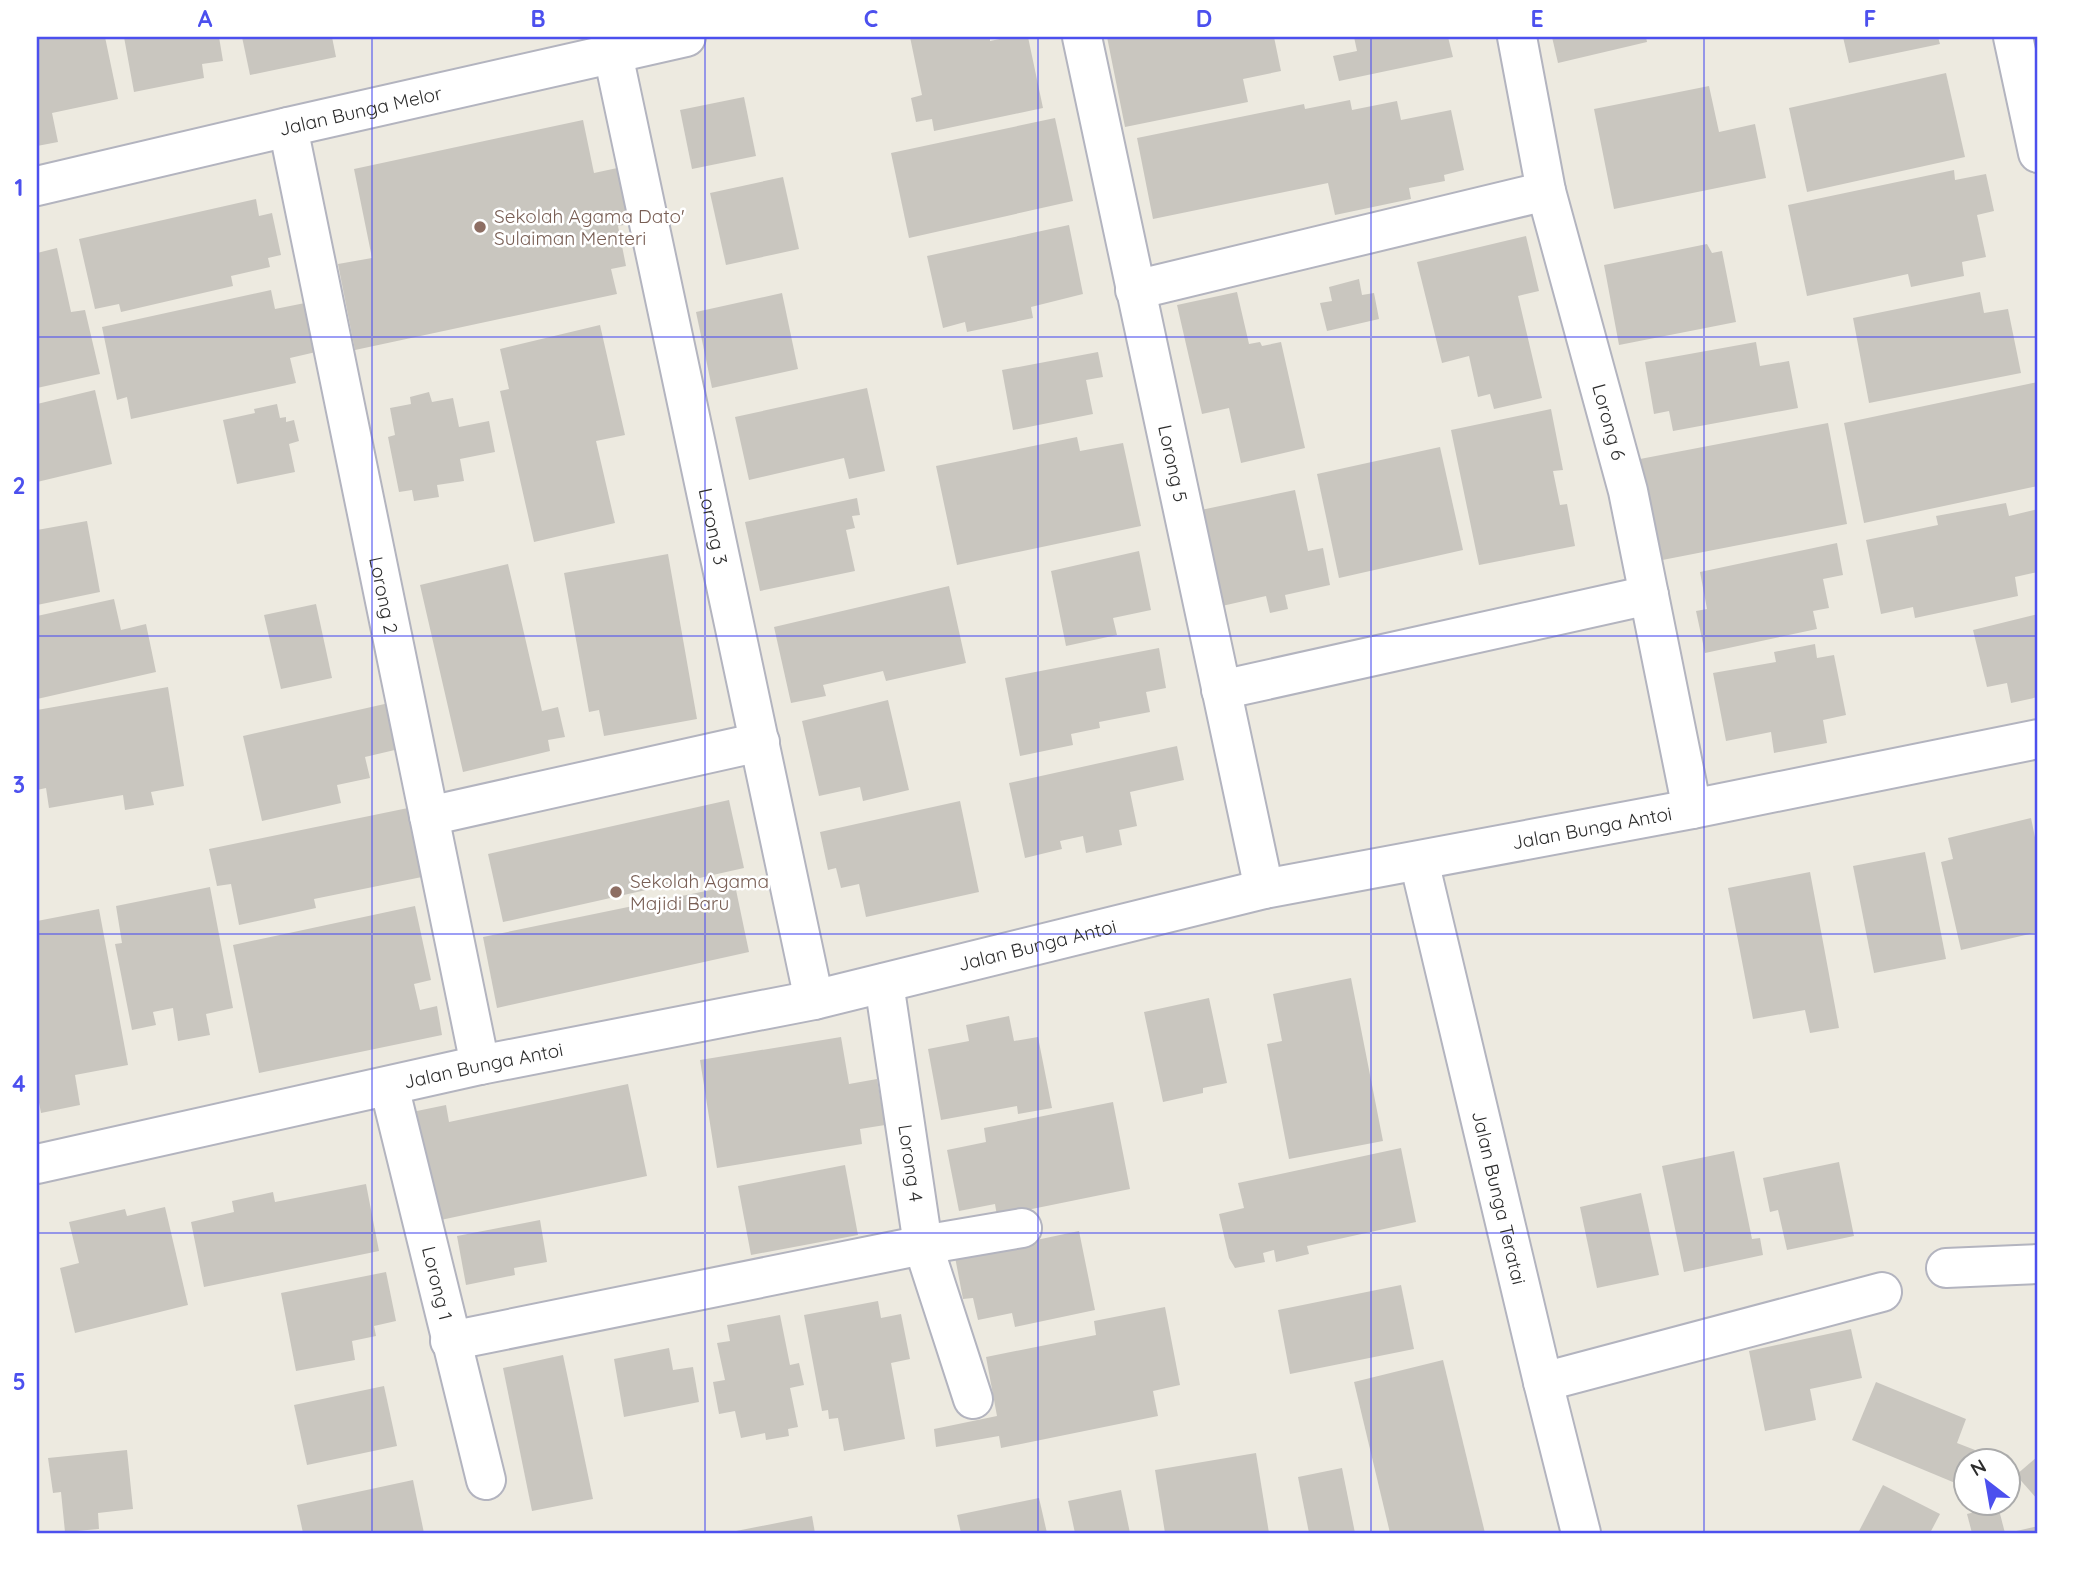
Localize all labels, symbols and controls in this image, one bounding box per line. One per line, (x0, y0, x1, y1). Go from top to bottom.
text: A (198, 4, 213, 33)
text: B (530, 4, 546, 33)
text: C (864, 4, 878, 33)
text: D (1196, 4, 1212, 33)
text: E (1530, 4, 1544, 33)
text: F (1864, 4, 1876, 33)
street label: Jalan Bunga Melor (276, 80, 445, 141)
text: 1 (15, 173, 23, 202)
place label: Sekolah Agama Dato' Sulaiman Menteri (494, 204, 685, 250)
marker: Sekolah Agama Dato' Sulaiman Menteri (472, 219, 488, 235)
street label: Lorong 6 (1587, 381, 1631, 463)
street label: Lorong 5 (1153, 423, 1193, 504)
text: 2 (12, 471, 26, 500)
street label: Lorong 3 (694, 486, 733, 567)
street label: Lorong 2 (364, 554, 403, 636)
text: 3 (13, 770, 25, 799)
street label: Jalan Bunga Antoi (1510, 801, 1674, 854)
place label: Sekolah Agama Majidi Baru (630, 869, 769, 915)
marker: Sekolah Agama Majidi Baru (608, 884, 624, 900)
street label: Jalan Bunga Antoi (955, 914, 1119, 976)
street label: Jalan Bunga Antoi (401, 1037, 565, 1094)
text: 4 (12, 1069, 26, 1098)
street label: Jalan Bunga Teratai (1467, 1108, 1531, 1287)
street label: Lorong 4 (893, 1123, 928, 1203)
street label: Lorong 1 (417, 1244, 458, 1322)
text: 5 (12, 1367, 26, 1396)
north arrow (1952, 1448, 2022, 1518)
text: N (1966, 1454, 1990, 1481)

